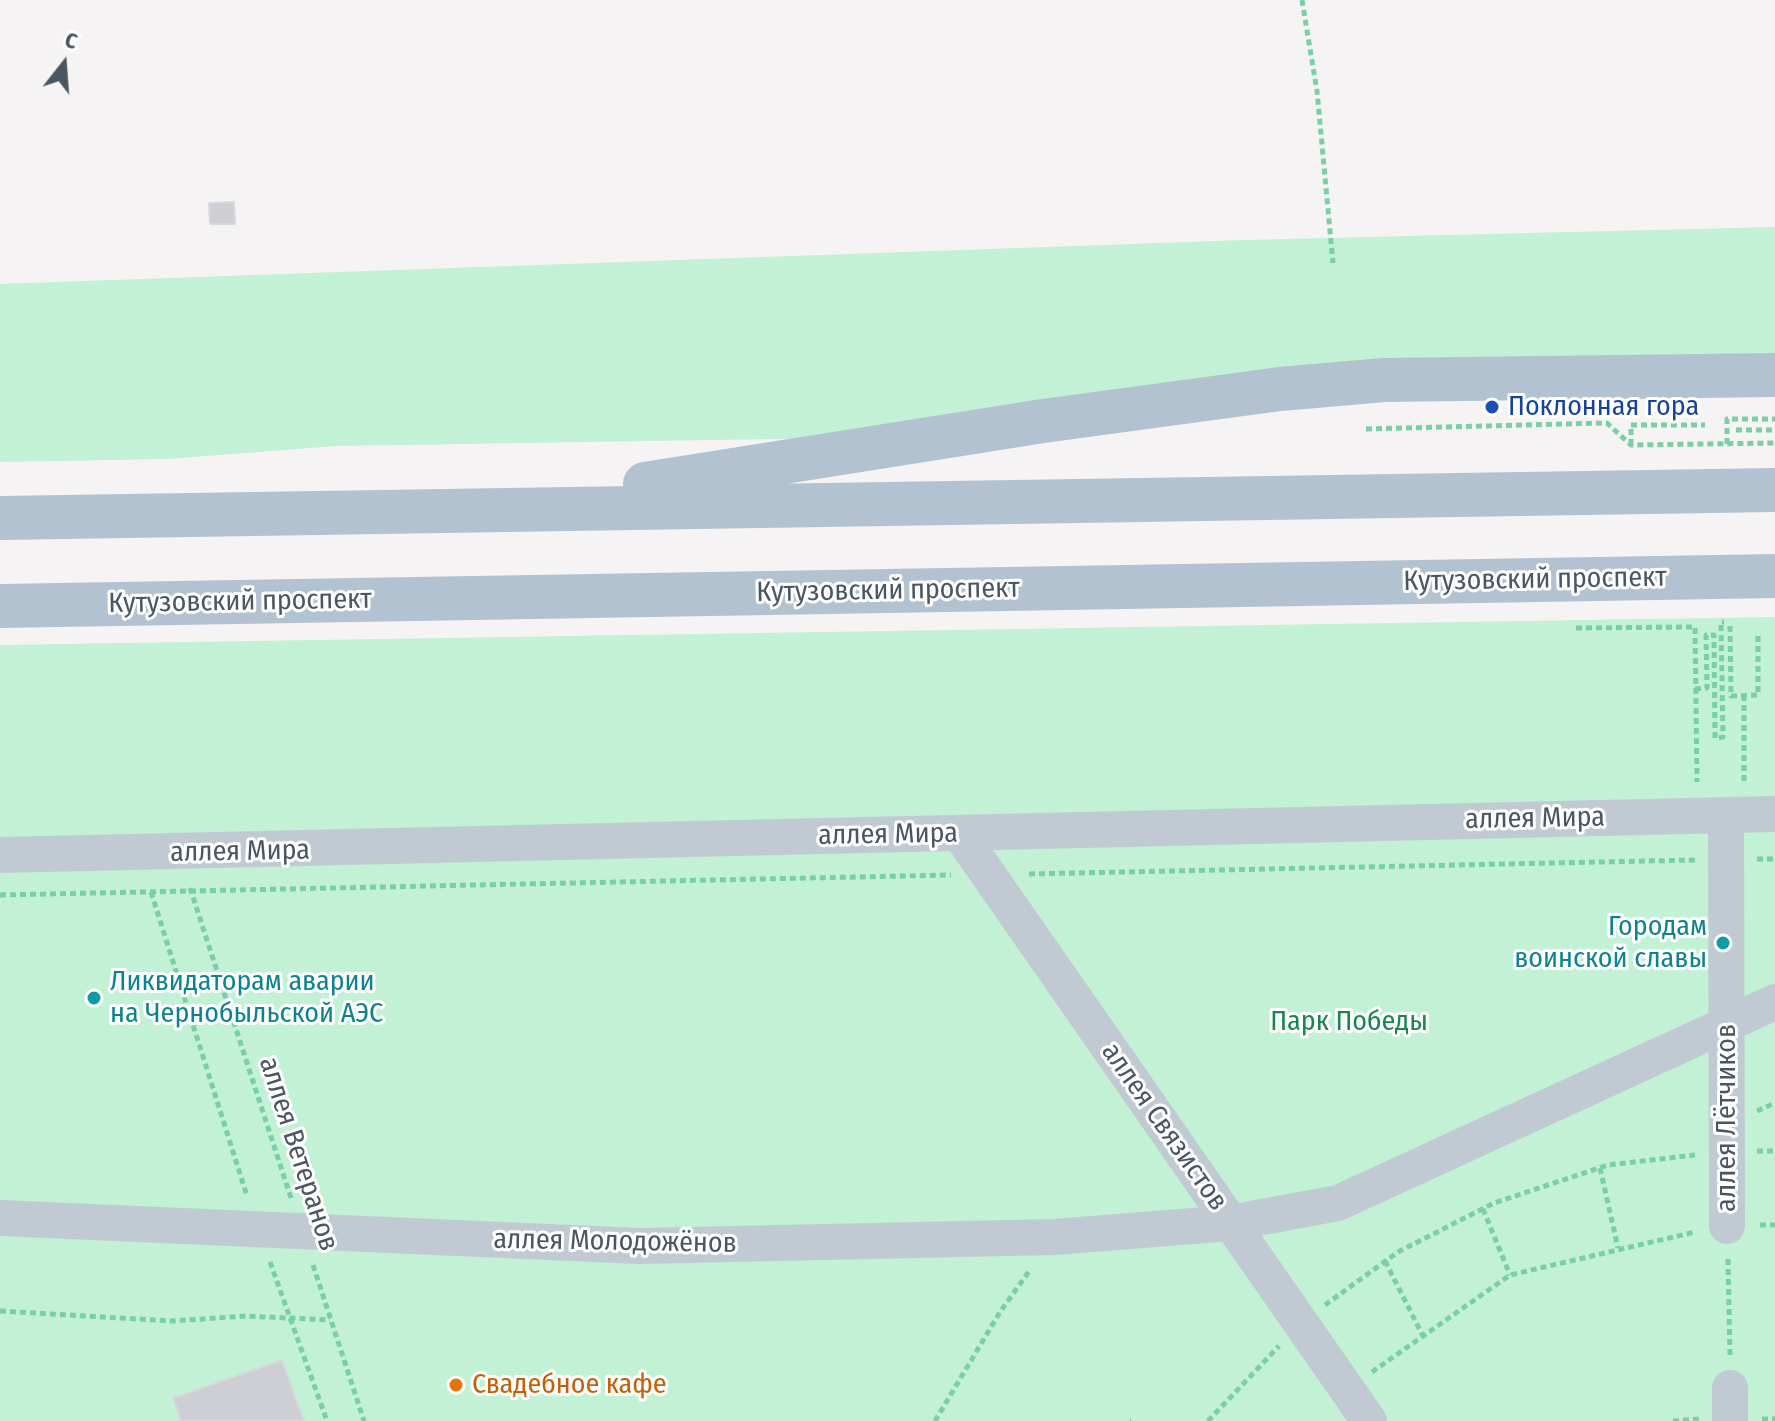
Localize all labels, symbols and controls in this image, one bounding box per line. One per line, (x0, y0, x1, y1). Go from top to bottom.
north arrow (24, 24, 104, 104)
text: С (62, 26, 81, 55)
place label: Поклонная гора (1508, 390, 1699, 424)
marker: Поклонная гора (1483, 398, 1501, 416)
street label: Кутузовский проспект (1403, 561, 1667, 599)
street label: Кутузовский проспект (756, 572, 1020, 610)
street label: Кутузовский проспект (108, 583, 372, 621)
street label: аллея Мира (1465, 801, 1605, 837)
street label: аллея Мира (818, 817, 958, 853)
street label: аллея Мира (170, 834, 310, 870)
place label: Городам воинской славы (1514, 910, 1707, 976)
marker: Городам воинской славы (1714, 934, 1732, 952)
place label: Ликвидаторам аварии на Чернобыльской АЭС (110, 965, 383, 1031)
marker: Ликвидаторам аварии на Чернобыльской АЭС (85, 989, 103, 1007)
park label: Парк Победы (1270, 1005, 1428, 1039)
street label: аллея Лётчиков (1710, 1024, 1744, 1212)
street label: аллея Связистов (1094, 1037, 1234, 1217)
street label: аллея Ветеранов (251, 1053, 345, 1255)
street label: аллея Молодожёнов (493, 1223, 737, 1261)
place label: Свадебное кафе (472, 1368, 667, 1402)
marker: Свадебное кафе (447, 1376, 465, 1394)

